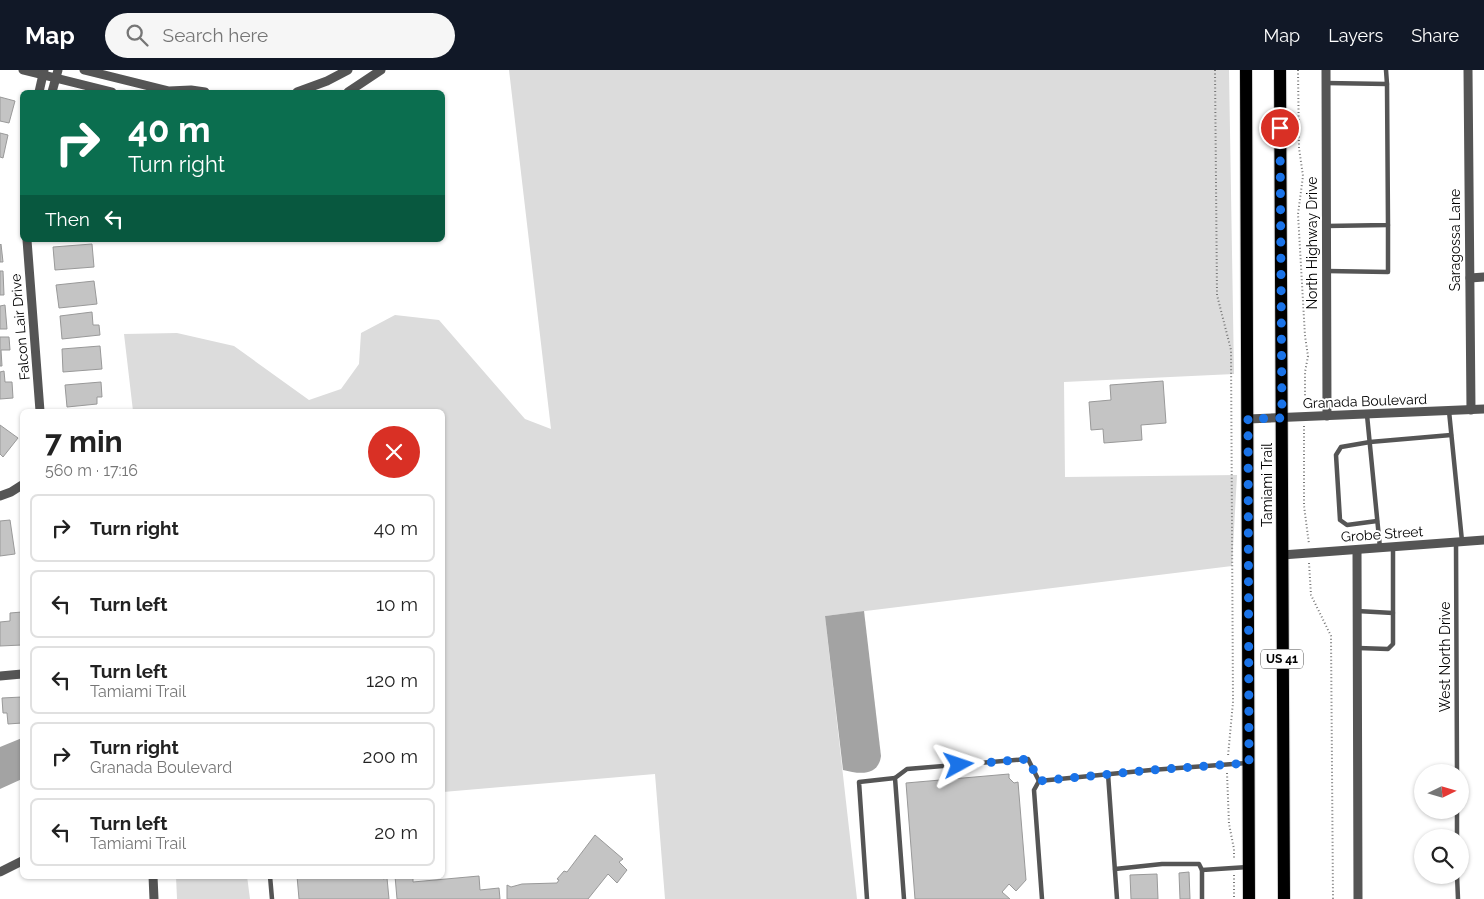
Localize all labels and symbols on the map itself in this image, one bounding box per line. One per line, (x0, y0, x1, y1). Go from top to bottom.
pin (1259, 107, 1301, 149)
street label: North Highway Drive (1304, 176, 1320, 310)
street label: Saragossa Lane (1447, 189, 1463, 291)
street label: Falcon Lair Drive (7, 273, 33, 381)
street label: Granada Boulevard (1303, 391, 1427, 411)
street label: Tamiami Trail (1259, 443, 1275, 527)
street label: Grobe Street (1340, 523, 1424, 545)
street label: West North Drive (1437, 602, 1453, 712)
road number: US 41 (1261, 650, 1303, 668)
position arrow (932, 738, 984, 790)
north arrow (1414, 764, 1469, 819)

